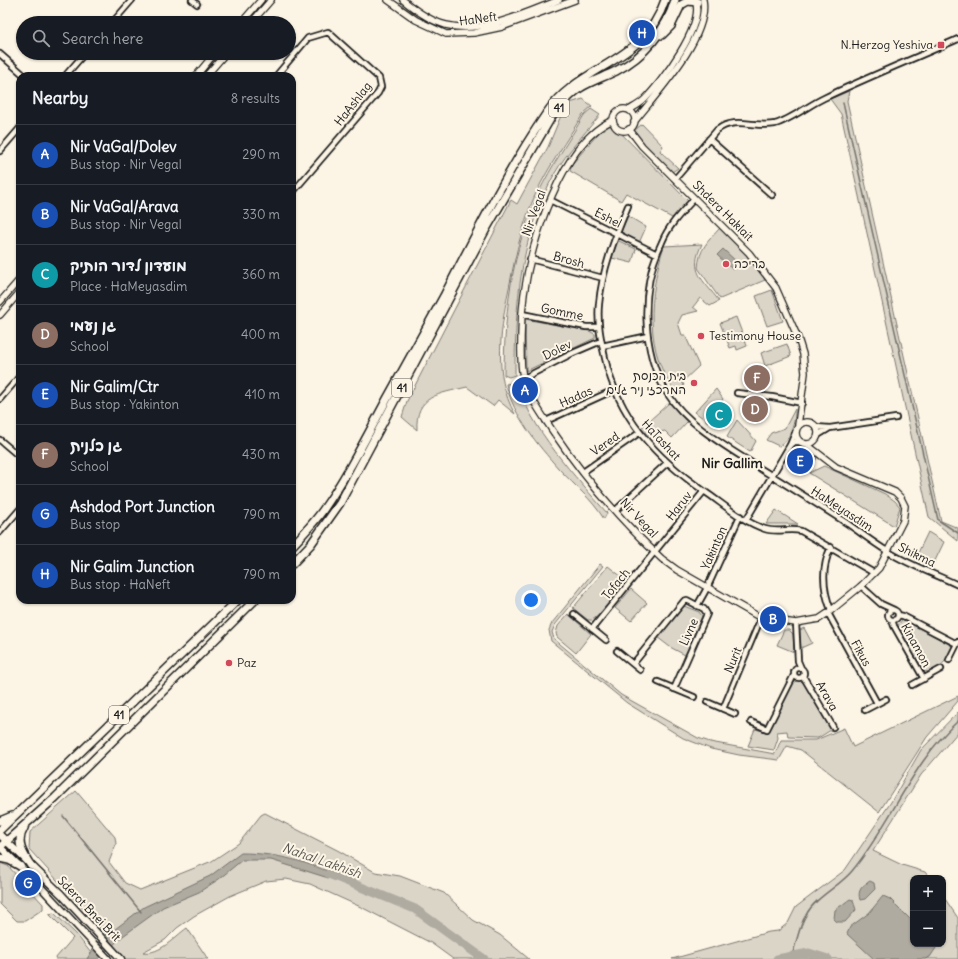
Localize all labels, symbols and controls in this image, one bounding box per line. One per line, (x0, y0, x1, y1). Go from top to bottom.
street label: HaNeft (458, 8, 498, 29)
search box (16, 16, 296, 60)
pin: H (629, 18, 655, 48)
icon: search (30, 27, 52, 49)
text: Search here (62, 29, 143, 48)
place label: N.Herzog Yeshiva (841, 37, 933, 52)
marker: N.Herzog Yeshiva (936, 40, 946, 50)
street label: HaAshlag (331, 79, 374, 129)
text: Nearby (32, 87, 88, 109)
text: 8 results (231, 90, 280, 107)
road number: 41 (549, 99, 569, 117)
text: Nir VaGal/Dolev (70, 137, 177, 156)
text: A (41, 146, 49, 163)
text: 290 m (242, 146, 280, 163)
text: Bus stop · Nir Vegal (70, 156, 182, 173)
street label: Shdera Haklait (690, 177, 757, 244)
street label: Nir Vegal (518, 188, 549, 238)
text: Nir VaGal/Arava (70, 197, 179, 216)
street label: Eshel (592, 204, 624, 231)
text: B (41, 206, 49, 223)
text: 330 m (242, 206, 280, 223)
text: Bus stop · Nir Vegal (70, 216, 182, 233)
street label: Brosh (552, 248, 586, 271)
text: מועדון לדור הותיק (70, 256, 187, 275)
place label: בריכה (734, 256, 765, 271)
marker: בריכה (721, 259, 731, 269)
text: C (41, 266, 49, 283)
text: 360 m (242, 266, 280, 283)
text: Place · HaMeyasdim (70, 278, 187, 295)
street label: Gomme (540, 300, 585, 323)
text: גן נעמי (70, 316, 116, 335)
text: D (40, 326, 50, 343)
text: 400 m (241, 326, 280, 343)
place label: Testimony House (709, 328, 801, 343)
marker: Testimony House (696, 331, 706, 341)
street label: Dolev (540, 336, 574, 363)
text: School (70, 338, 109, 355)
pin: F (744, 363, 770, 393)
place label: בית הכנסת המרכזי ניר גלים (606, 368, 686, 397)
pin: A (512, 375, 538, 405)
text: Nir Galim/Ctr (70, 377, 159, 396)
marker: בית הכנסת המרכזי ניר גלים (689, 378, 699, 388)
road number: 41 (392, 379, 412, 397)
street label: Hadas (557, 383, 595, 410)
text: E (41, 386, 49, 403)
text: 410 m (244, 386, 280, 403)
pin: D (742, 394, 768, 424)
text: Bus stop · Yakinton (70, 396, 179, 413)
pin: C (706, 400, 732, 430)
street label: HaTashat (639, 416, 684, 463)
street label: Vered (587, 428, 622, 459)
text: גן כלנית (70, 436, 122, 455)
text: F (41, 446, 49, 463)
text: 430 m (242, 446, 280, 463)
pin: E (787, 446, 813, 476)
district label: Nir Gallim (701, 454, 764, 472)
text: School (70, 458, 109, 475)
street label: HaMeyasdim (808, 483, 876, 534)
street label: Haruv (662, 488, 695, 523)
street label: Nir Vegal (617, 495, 661, 540)
text: Ashdod Port Junction (70, 497, 215, 516)
text: G (40, 506, 50, 523)
text: 790 m (243, 506, 280, 523)
text: Bus stop (70, 516, 120, 533)
street label: Yakinton (697, 524, 730, 572)
street label: Shikma (896, 539, 939, 570)
text: Nir Galim Junction (70, 557, 194, 576)
street label: Tofach (599, 565, 633, 602)
text: H (40, 566, 50, 583)
text: 790 m (243, 566, 280, 583)
text: Bus stop · HaNeft (70, 576, 170, 593)
your location (521, 590, 541, 610)
pin: B (760, 604, 786, 634)
street label: Livne (676, 616, 701, 648)
street label: Kinamon (898, 620, 935, 669)
street label: Fikus (848, 637, 875, 669)
street label: Nurit (720, 645, 745, 675)
place label: Paz (237, 655, 257, 670)
marker: Paz (224, 658, 234, 668)
street label: Arava (813, 678, 842, 713)
road number: 41 (109, 706, 129, 724)
water label: Nahal Lakhish (280, 839, 364, 882)
pin: G (15, 868, 41, 898)
street label: Sderot Bnei Brit (55, 873, 124, 944)
map controls (910, 875, 946, 947)
button: + (910, 875, 946, 911)
button: − (910, 911, 946, 947)

